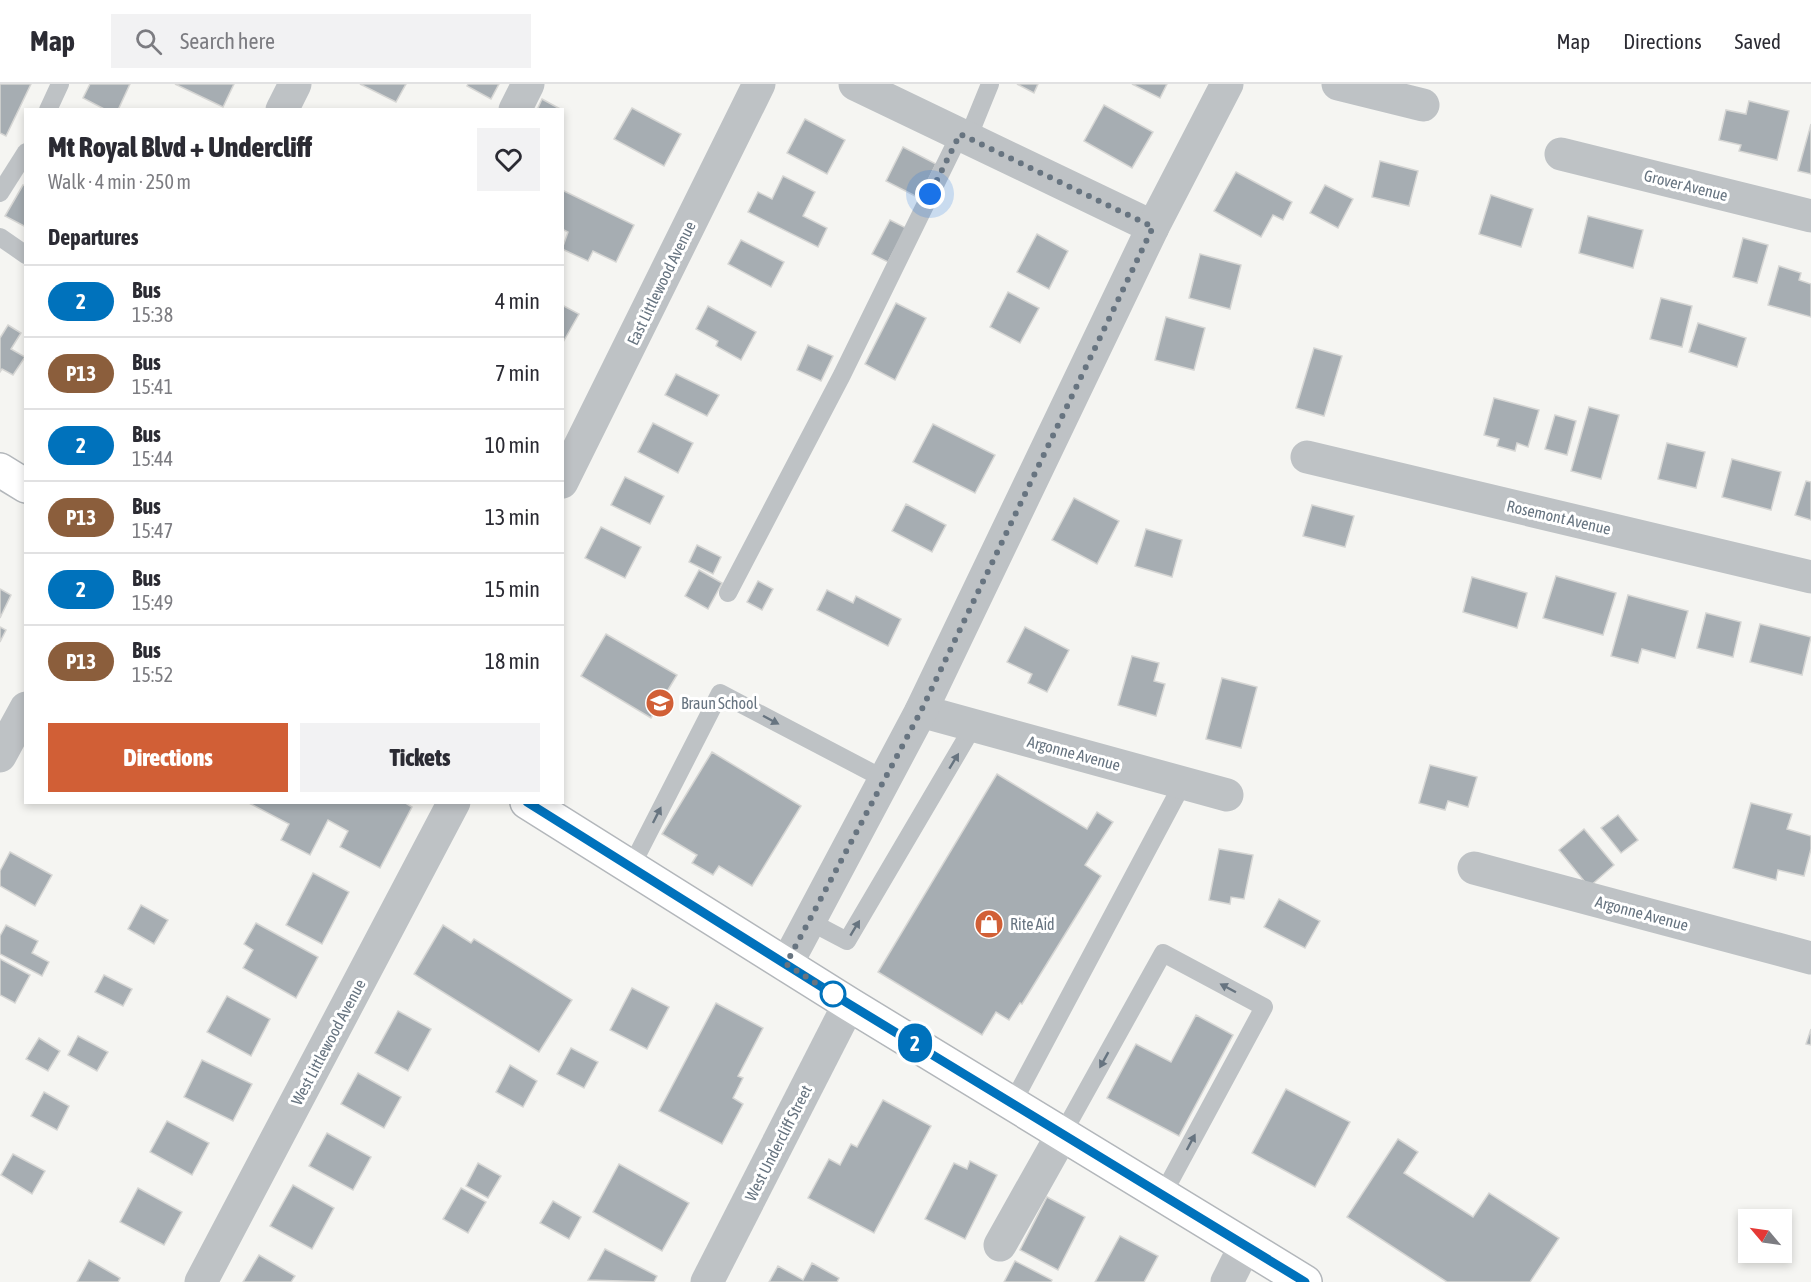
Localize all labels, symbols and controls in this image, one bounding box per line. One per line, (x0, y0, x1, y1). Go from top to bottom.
search box (111, 14, 531, 68)
text: Map (30, 25, 75, 57)
icon: search (132, 25, 165, 58)
text: Search here (180, 28, 275, 54)
text: Map (1556, 29, 1590, 53)
text: Directions (1623, 29, 1702, 53)
text: Saved (1735, 29, 1781, 53)
button: heart (477, 128, 540, 191)
text: Mt Royal Blvd + Undercliff (48, 131, 312, 163)
street label: Grover Avenue (1642, 166, 1730, 204)
text: Walk · 4 min · 250 m (48, 170, 191, 193)
your location (915, 179, 945, 209)
street label: East Littlewood Avenue (623, 218, 699, 348)
text: Departures (48, 224, 138, 250)
text: Bus (132, 277, 161, 303)
text: 4 min (495, 288, 540, 314)
text: 2 (76, 289, 86, 313)
text: 15:38 (132, 303, 173, 326)
text: Bus (132, 349, 161, 375)
text: 7 min (495, 360, 540, 386)
text: P13 (66, 361, 96, 385)
text: 15:41 (132, 375, 173, 398)
text: Bus (132, 421, 161, 447)
text: 10 min (485, 432, 540, 458)
text: 2 (76, 433, 86, 457)
text: 15:44 (132, 447, 173, 470)
text: Bus (132, 493, 161, 519)
street label: Rosemont Avenue (1505, 496, 1613, 538)
text: 13 min (485, 504, 540, 530)
text: P13 (66, 505, 96, 529)
text: 15:47 (132, 519, 173, 542)
text: Bus (132, 565, 161, 591)
text: 15 min (485, 576, 540, 602)
text: 2 (76, 577, 86, 601)
text: 15:49 (132, 591, 173, 614)
text: Bus (132, 637, 161, 663)
text: 18 min (485, 648, 540, 674)
text: P13 (66, 649, 96, 673)
text: 15:52 (132, 663, 173, 686)
school or university icon: Braun School (644, 687, 676, 719)
place label: Braun School (681, 694, 759, 712)
one-way arrow (763, 715, 780, 725)
button: Directions (48, 723, 288, 792)
button: Tickets (300, 723, 540, 792)
street label: Argonne Avenue (1025, 732, 1122, 775)
one-way arrow (948, 752, 958, 769)
one-way arrow (653, 807, 662, 824)
street label: Argonne Avenue (1593, 892, 1690, 935)
shop icon: Rite Aid (973, 908, 1005, 940)
place label: Rite Aid (1010, 915, 1055, 933)
one-way arrow (849, 920, 859, 937)
street label: West Littlewood Avenue (287, 976, 369, 1108)
unlabelled marker (820, 981, 846, 1007)
one-way arrow (1219, 983, 1236, 992)
line badge: 2 (896, 1024, 934, 1062)
text: 2 (910, 1031, 920, 1055)
one-way arrow (1098, 1052, 1109, 1068)
street label: West Undercliff Street (741, 1082, 815, 1204)
one-way arrow (1186, 1134, 1196, 1151)
north arrow (1738, 1209, 1792, 1263)
map controls (1738, 1209, 1792, 1263)

